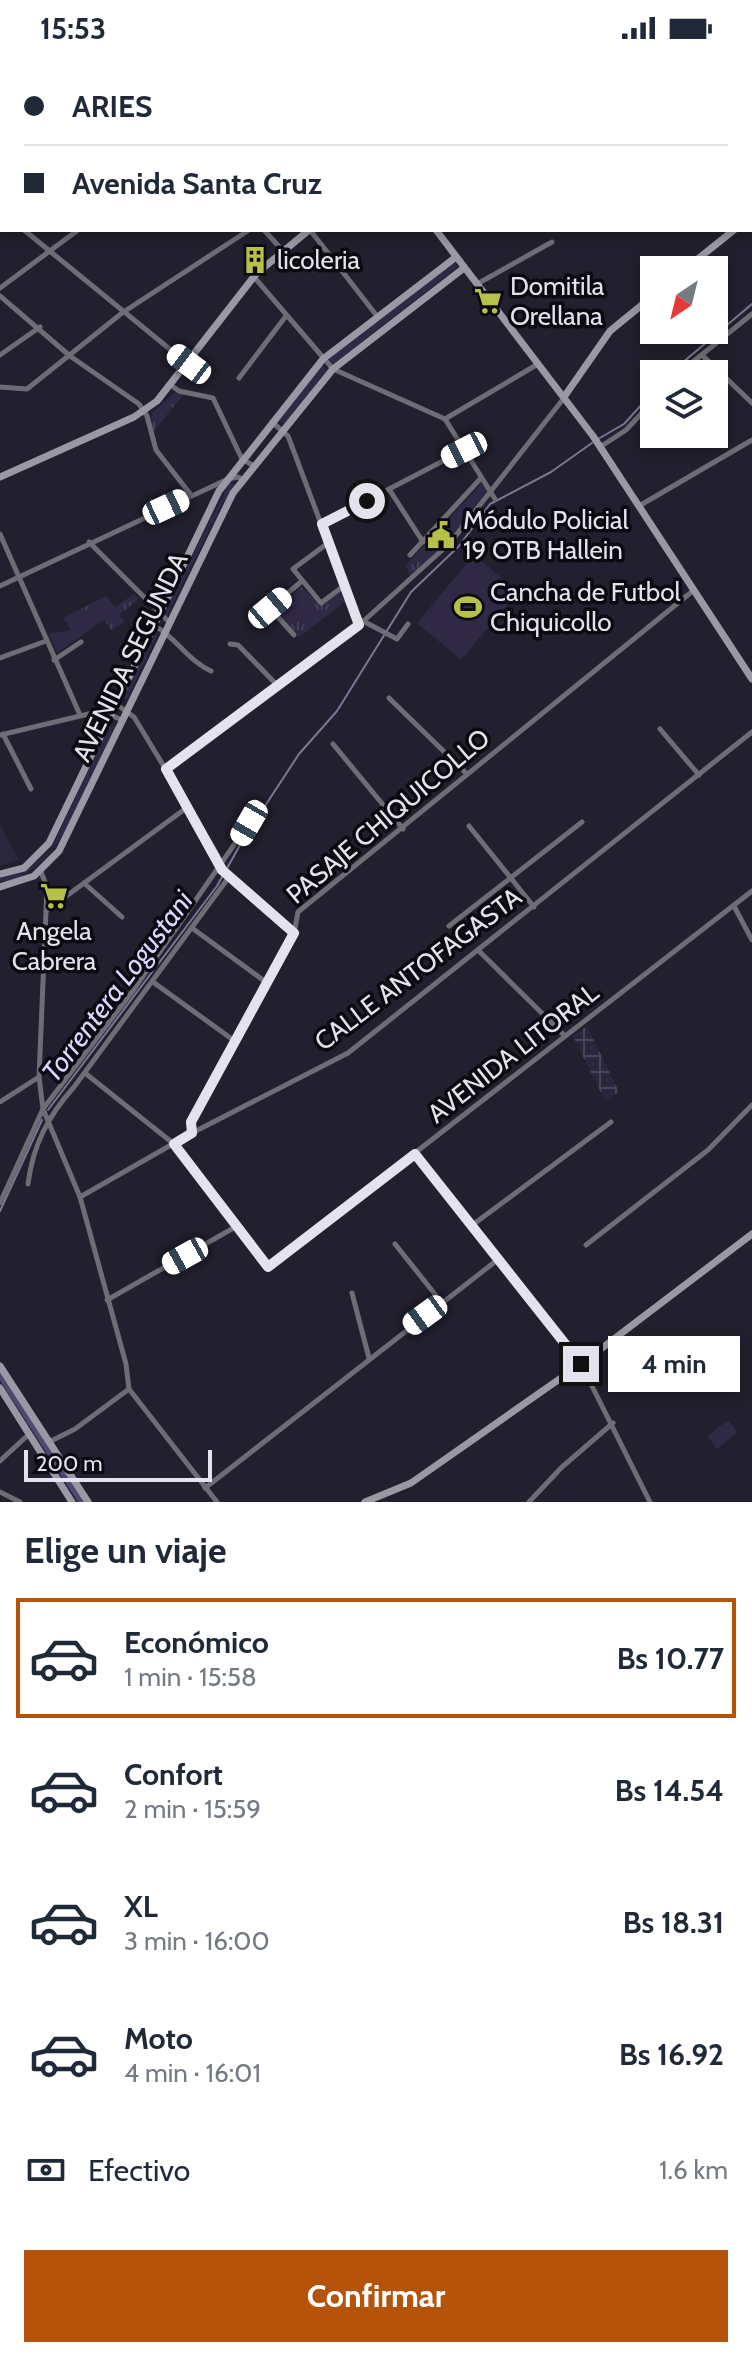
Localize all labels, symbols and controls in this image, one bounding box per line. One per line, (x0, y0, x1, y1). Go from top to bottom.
text: 15:53 (40, 10, 106, 47)
text: ARIES (72, 88, 152, 125)
text: Avenida Santa Cruz (72, 165, 322, 202)
place label: licoleria (277, 244, 361, 276)
building icon: licoleria (240, 245, 270, 275)
north arrow (640, 256, 728, 344)
map controls (640, 256, 728, 448)
place label: Domitila Orellana (510, 270, 605, 332)
supermarket icon: Domitila Orellana (473, 286, 503, 316)
car (163, 340, 215, 388)
button: layers (640, 360, 728, 448)
car (437, 428, 491, 472)
route start (349, 483, 385, 519)
car (139, 486, 193, 528)
place label: Módulo Policial 19 OTB Hallein (463, 504, 629, 566)
public building icon: Módulo Policial 19 OTB Hallein (426, 520, 456, 550)
street label: AVENIDA SEGUNDA (65, 547, 195, 767)
place label: Cancha de Futbol Chiquicollo (490, 576, 681, 638)
car (244, 583, 296, 633)
sports icon: Cancha de Futbol Chiquicollo (453, 592, 483, 622)
street label: PASAJE CHIQUICOLLO (280, 722, 496, 910)
car (227, 796, 271, 850)
supermarket icon: Angela Cabrera (39, 881, 69, 911)
street label: CALLE ANTOFAGASTA (308, 881, 528, 1057)
water label: Torrentera Logustani (34, 883, 200, 1088)
place label: Angela Cabrera (12, 915, 97, 977)
street label: AVENIDA LITORAL (421, 976, 605, 1130)
car (158, 1234, 212, 1278)
car (399, 1291, 451, 1339)
callout: 4 min (609, 1336, 741, 1392)
route end (563, 1346, 599, 1382)
text: 4 min (641, 1348, 707, 1380)
scale bar (24, 1446, 212, 1482)
text: 200 m (36, 1450, 102, 1477)
text: Elige un viaje (24, 1528, 227, 1572)
icon: car (28, 1622, 100, 1694)
text: Económico (124, 1624, 269, 1661)
text: Bs 10.77 (617, 1640, 724, 1677)
text: 1 min · 15:58 (124, 1661, 257, 1693)
icon: car (28, 1754, 100, 1826)
text: Confort (124, 1756, 223, 1793)
text: Bs 14.54 (615, 1772, 724, 1809)
text: 2 min · 15:59 (124, 1793, 261, 1825)
icon: car (28, 1886, 100, 1958)
text: XL (124, 1888, 158, 1925)
text: Bs 18.31 (623, 1904, 724, 1941)
text: 3 min · 16:00 (124, 1925, 270, 1957)
icon: car (28, 2018, 100, 2090)
text: Moto (124, 2020, 193, 2057)
text: Bs 16.92 (619, 2036, 724, 2073)
text: 4 min · 16:01 (124, 2057, 261, 2089)
icon: cash (24, 2148, 68, 2192)
text: Efectivo (88, 2152, 190, 2189)
text: 1.6 km (659, 2154, 728, 2186)
button: Confirmar (24, 2250, 728, 2342)

